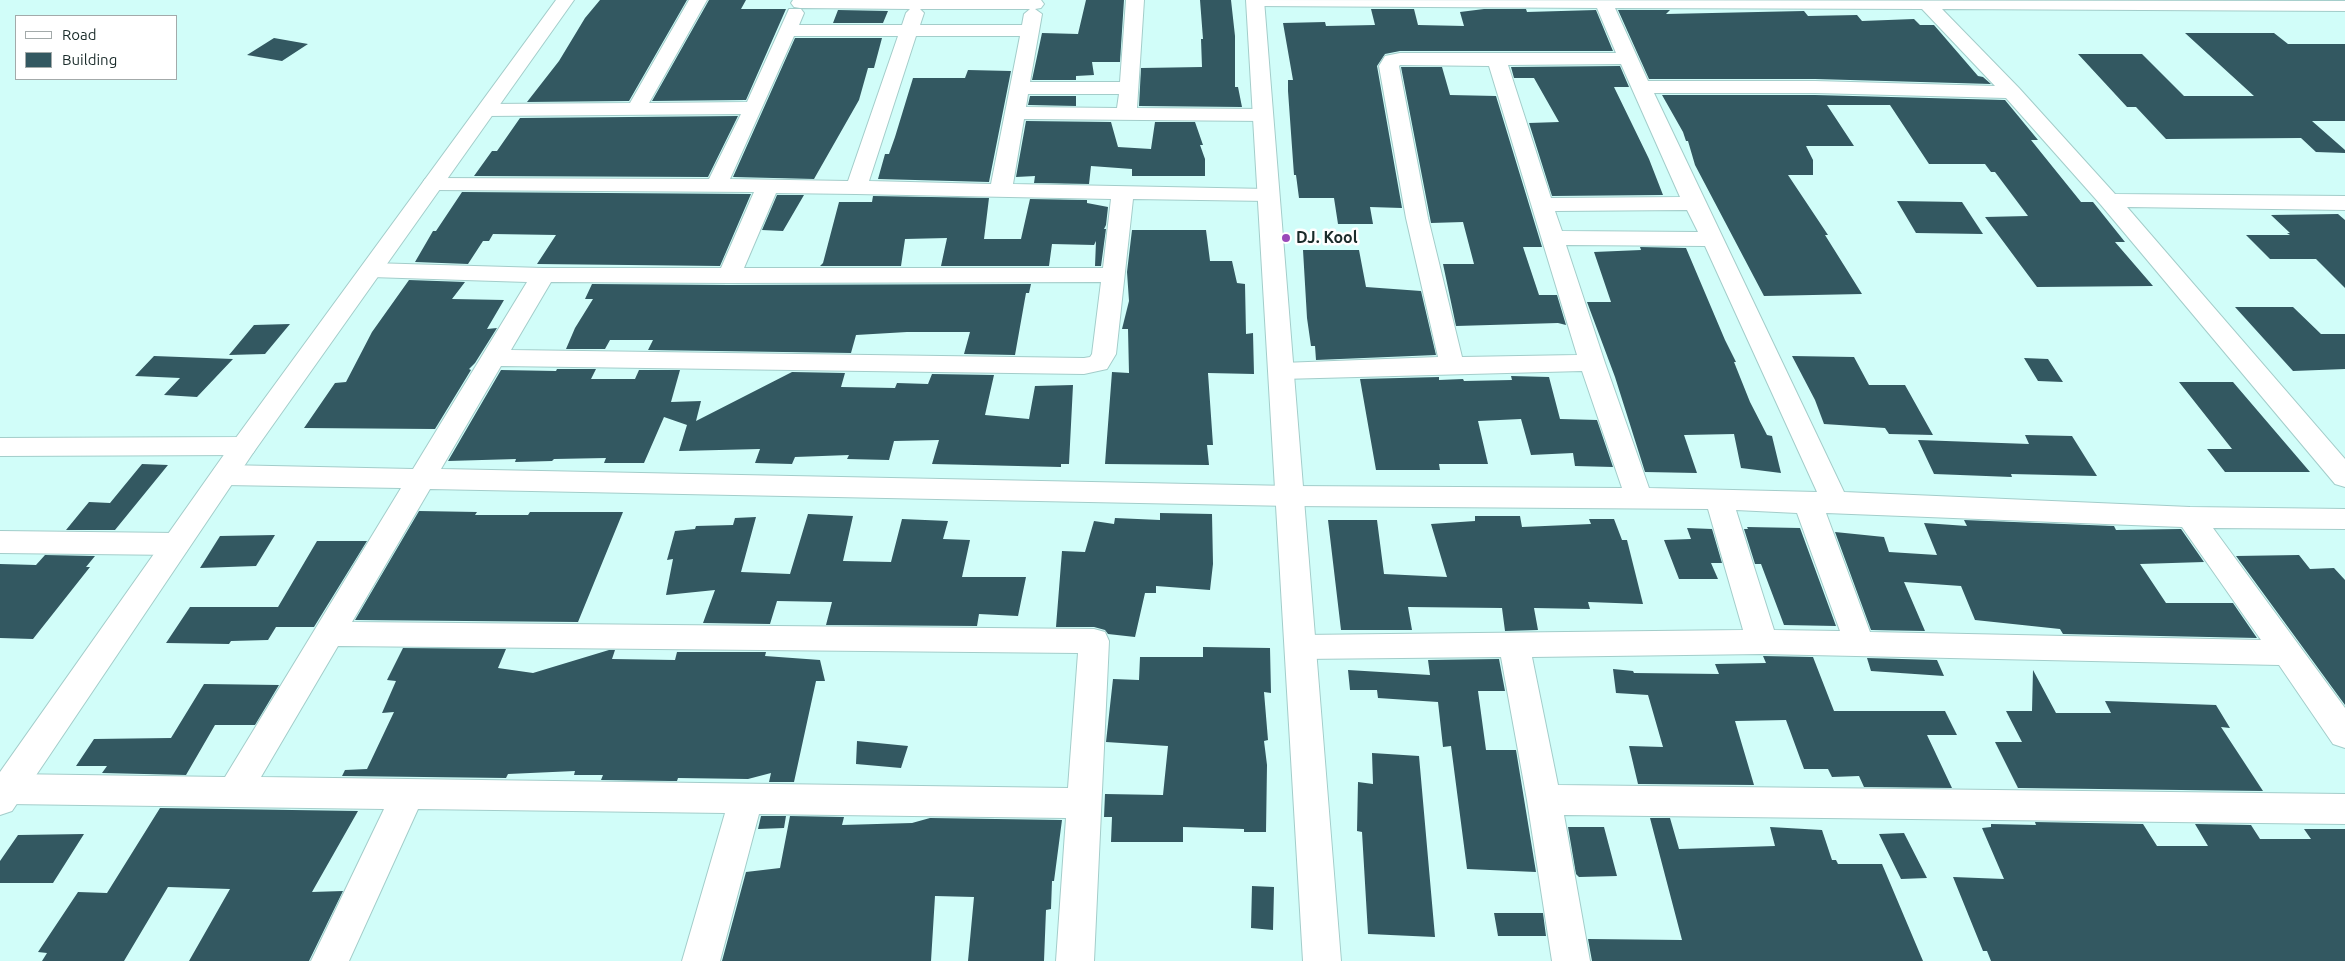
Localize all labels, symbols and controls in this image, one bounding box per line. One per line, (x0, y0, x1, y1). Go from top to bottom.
legend (15, 15, 178, 80)
text: Road (62, 26, 97, 43)
text: Building (62, 51, 117, 68)
place label: DJ. Kool (1296, 228, 1358, 248)
marker: DJ. Kool (1280, 232, 1292, 244)

